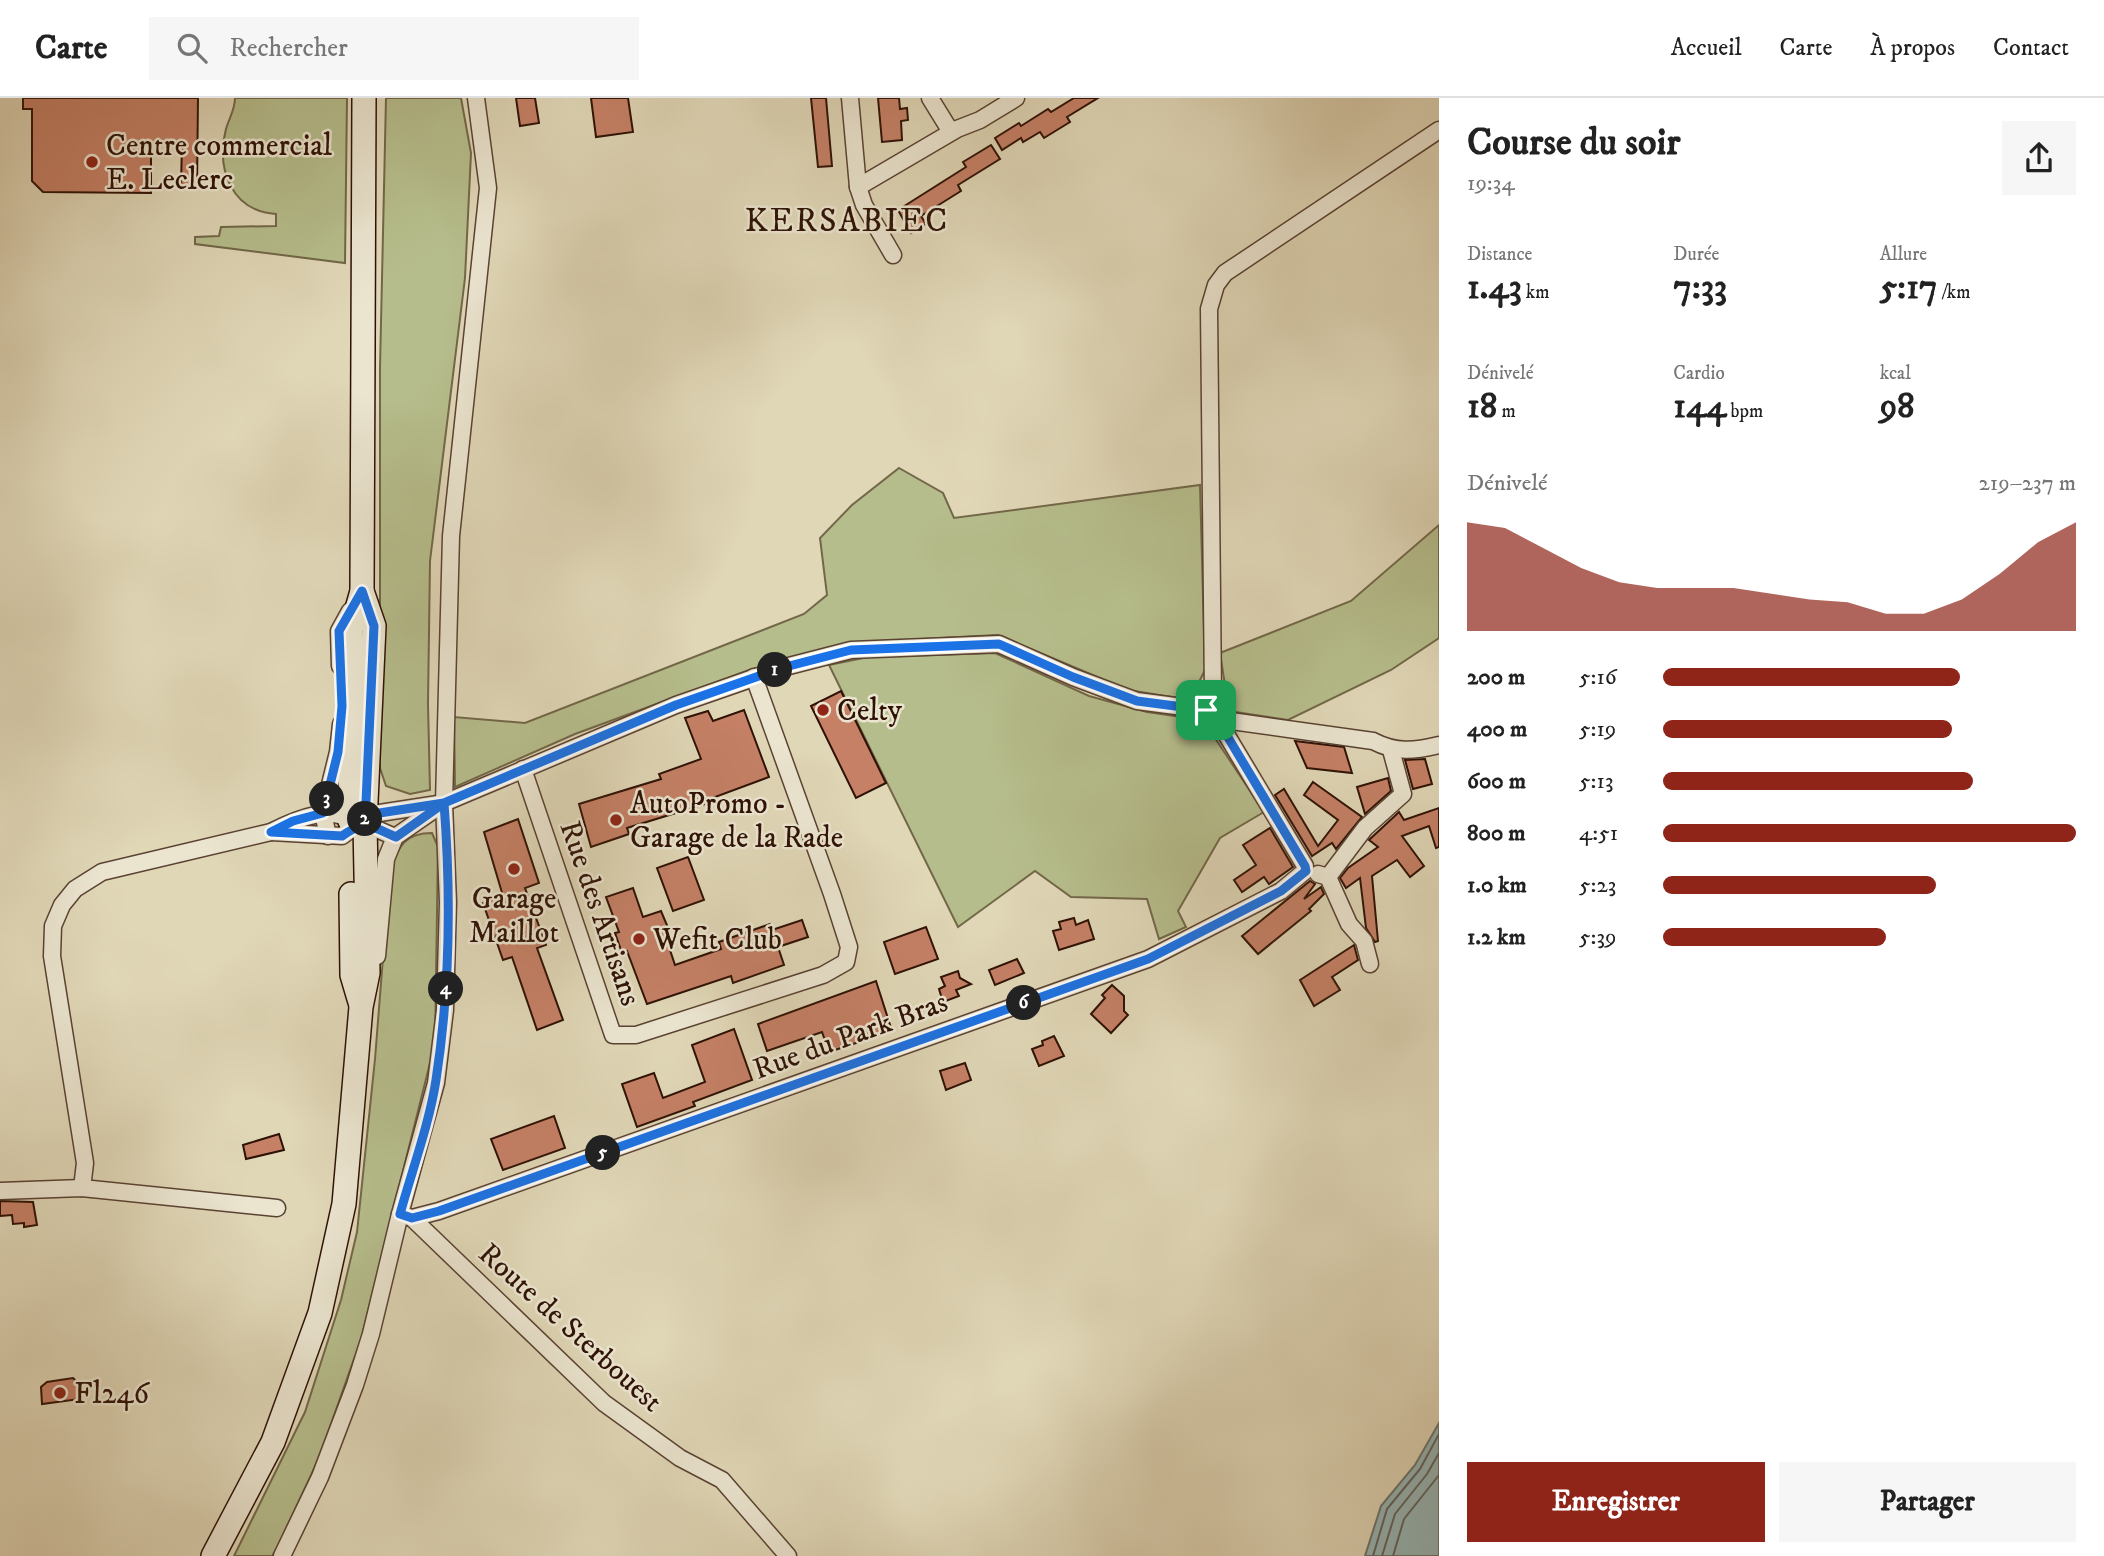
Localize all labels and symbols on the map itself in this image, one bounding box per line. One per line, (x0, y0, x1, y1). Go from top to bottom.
place label: Centre commercial E. Leclerc (106, 128, 332, 199)
marker: Centre commercial E. Leclerc (84, 154, 100, 170)
district label: KERSABIEC (745, 201, 949, 242)
pin: 1 (758, 652, 792, 688)
pin (1176, 680, 1236, 740)
place label: Celty (837, 693, 903, 730)
marker: Celty (815, 702, 831, 718)
pin: 3 (310, 782, 344, 816)
place label: AutoPromo - Garage de la Rade (630, 786, 843, 857)
pin: 2 (348, 802, 382, 836)
marker: AutoPromo - Garage de la Rade (608, 812, 624, 828)
street label: Rue des Artisans (551, 816, 649, 1011)
marker: Garage Maillot (506, 861, 522, 877)
place label: Garage Maillot (469, 881, 559, 952)
place label: Wefit Club (652, 922, 782, 959)
marker: Wefit Club (631, 931, 647, 947)
pin: 4 (428, 972, 464, 1006)
street label: Rue du Park Bras (748, 984, 953, 1089)
pin: 6 (1006, 986, 1042, 1020)
pin: 5 (586, 1136, 620, 1170)
street label: Route de Sterbouest (470, 1236, 670, 1421)
place label: Fl246 (74, 1376, 150, 1413)
marker: Fl246 (52, 1385, 68, 1401)

